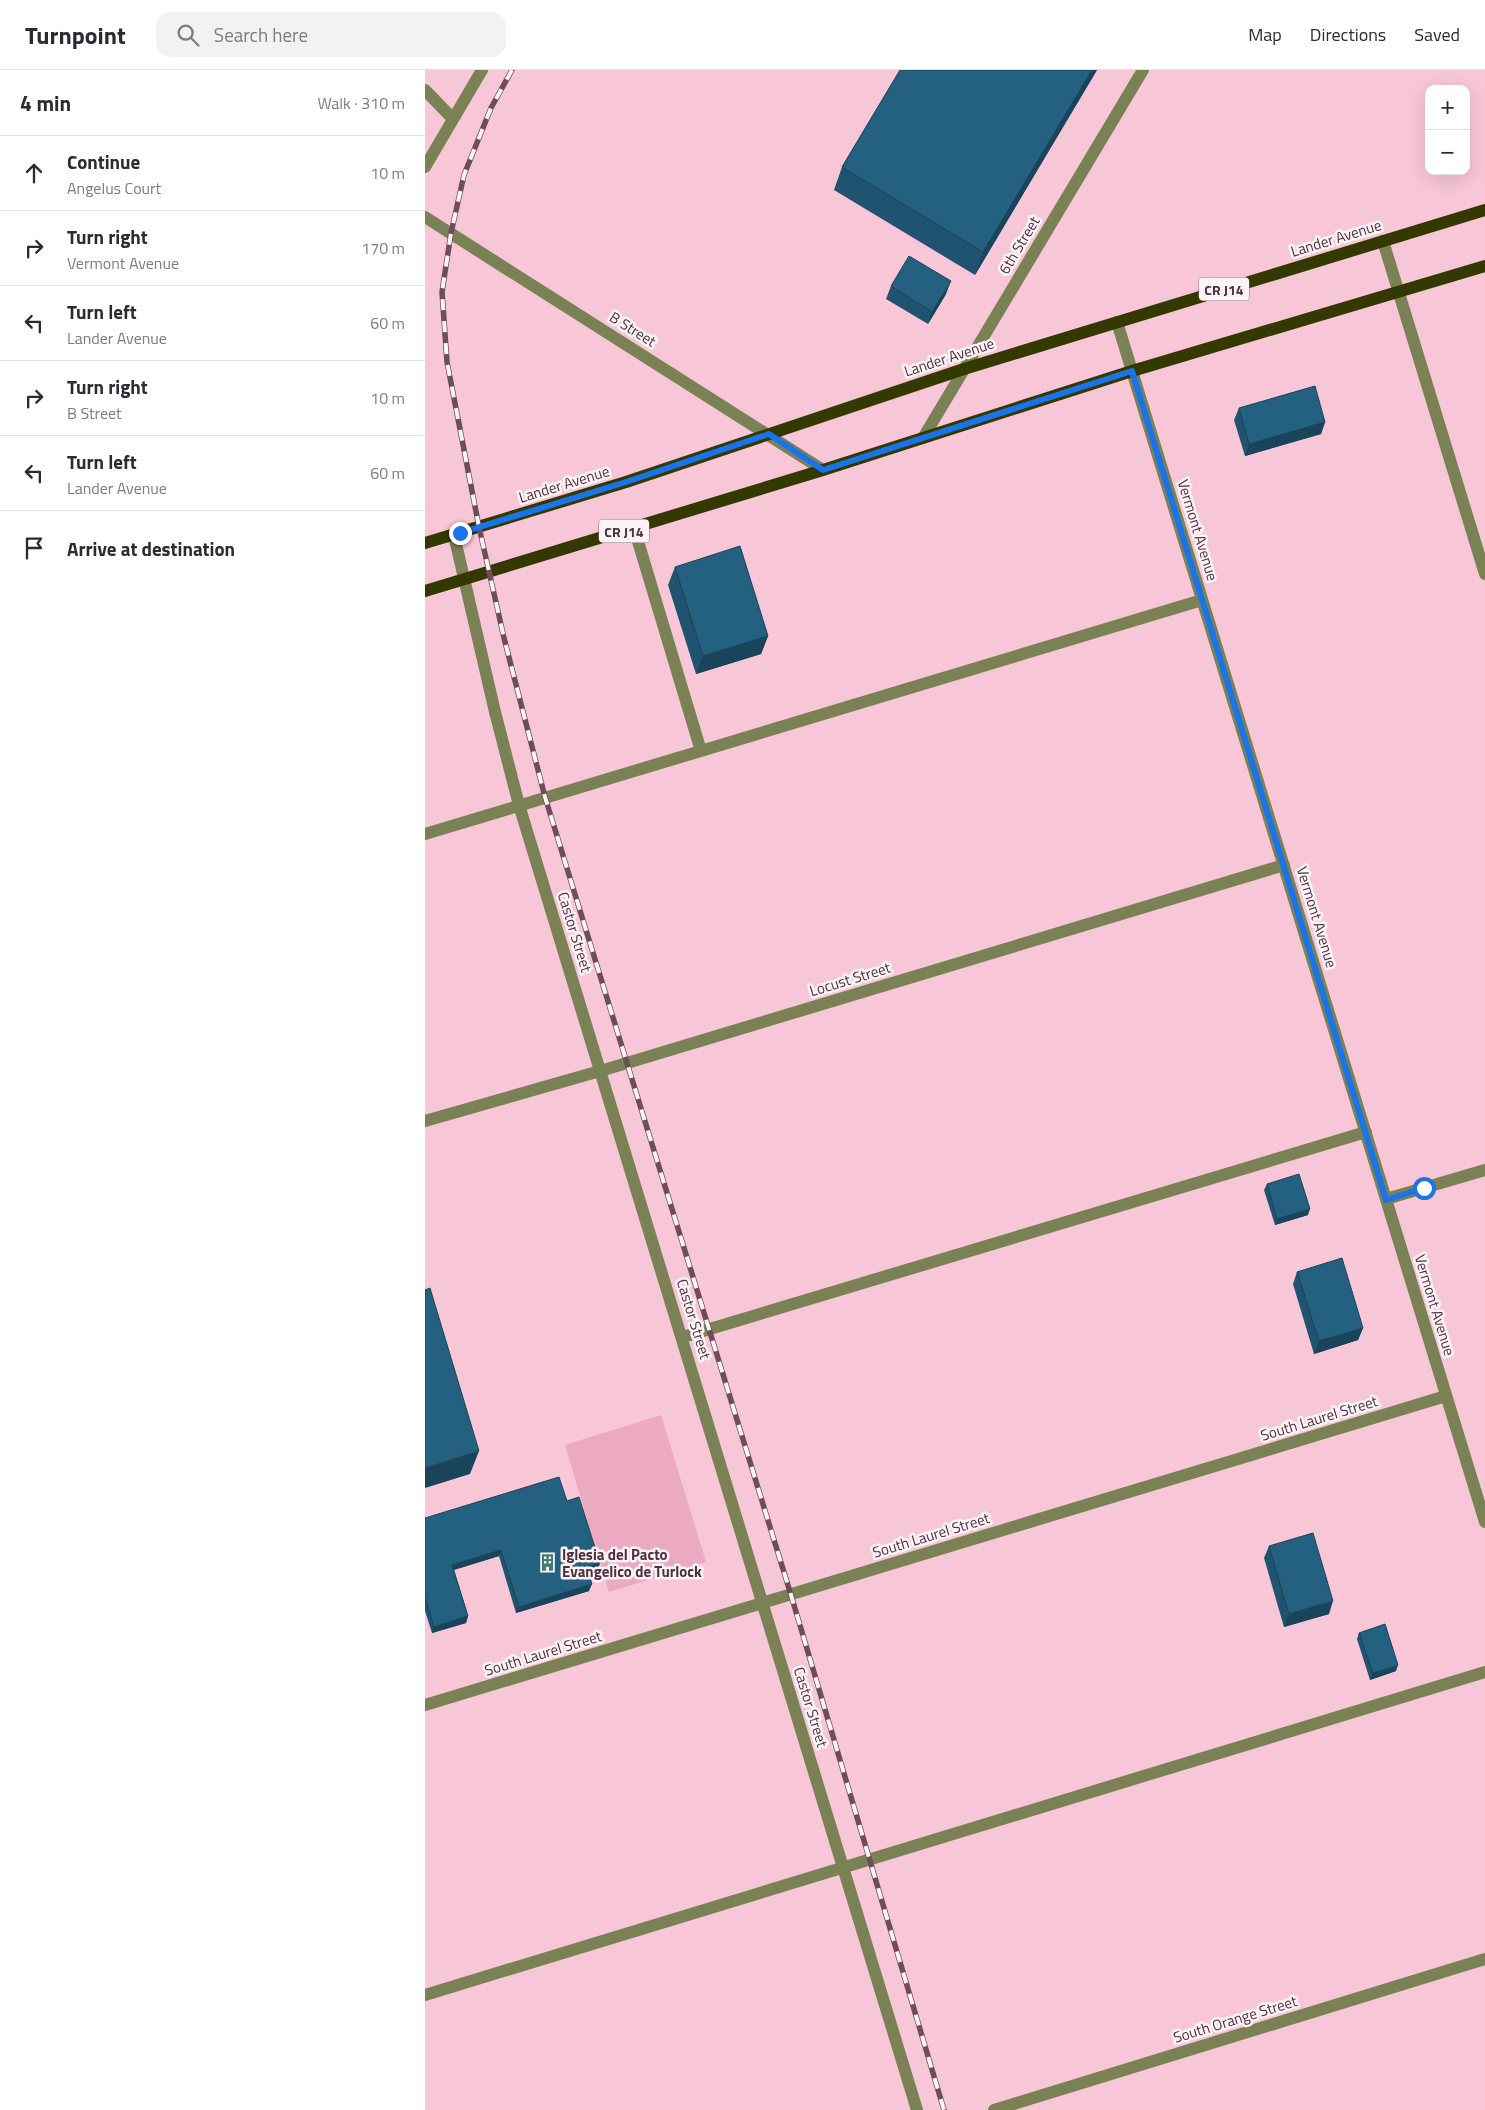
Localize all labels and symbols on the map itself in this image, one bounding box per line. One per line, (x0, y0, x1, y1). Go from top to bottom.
street label: 6th Street (993, 211, 1046, 278)
street label: Lander Avenue (1288, 213, 1384, 263)
road number: CR J14 (1199, 278, 1249, 300)
street label: B Street (605, 306, 661, 353)
street label: Lander Avenue (901, 332, 997, 382)
street label: Lander Avenue (516, 459, 612, 509)
street label: Vermont Avenue (1172, 476, 1224, 584)
road number: CR J14 (599, 520, 649, 542)
route end (449, 522, 472, 545)
street label: Vermont Avenue (1291, 863, 1343, 971)
street label: Castor Street (552, 889, 598, 976)
street label: Locust Street (807, 956, 894, 1002)
route start (1413, 1177, 1436, 1200)
street label: Vermont Avenue (1409, 1251, 1461, 1359)
street label: Castor Street (671, 1276, 717, 1363)
street label: South Laurel Street (1258, 1389, 1381, 1447)
street label: South Laurel Street (870, 1506, 993, 1564)
place label: Iglesia del Pacto Evangelico de Turlock (562, 1543, 702, 1583)
building icon: Iglesia del Pacto Evangelico de Turlock (538, 1553, 558, 1573)
street label: South Laurel Street (482, 1624, 605, 1682)
street label: Castor Street (788, 1664, 834, 1751)
street label: South Orange Street (1170, 1989, 1301, 2049)

